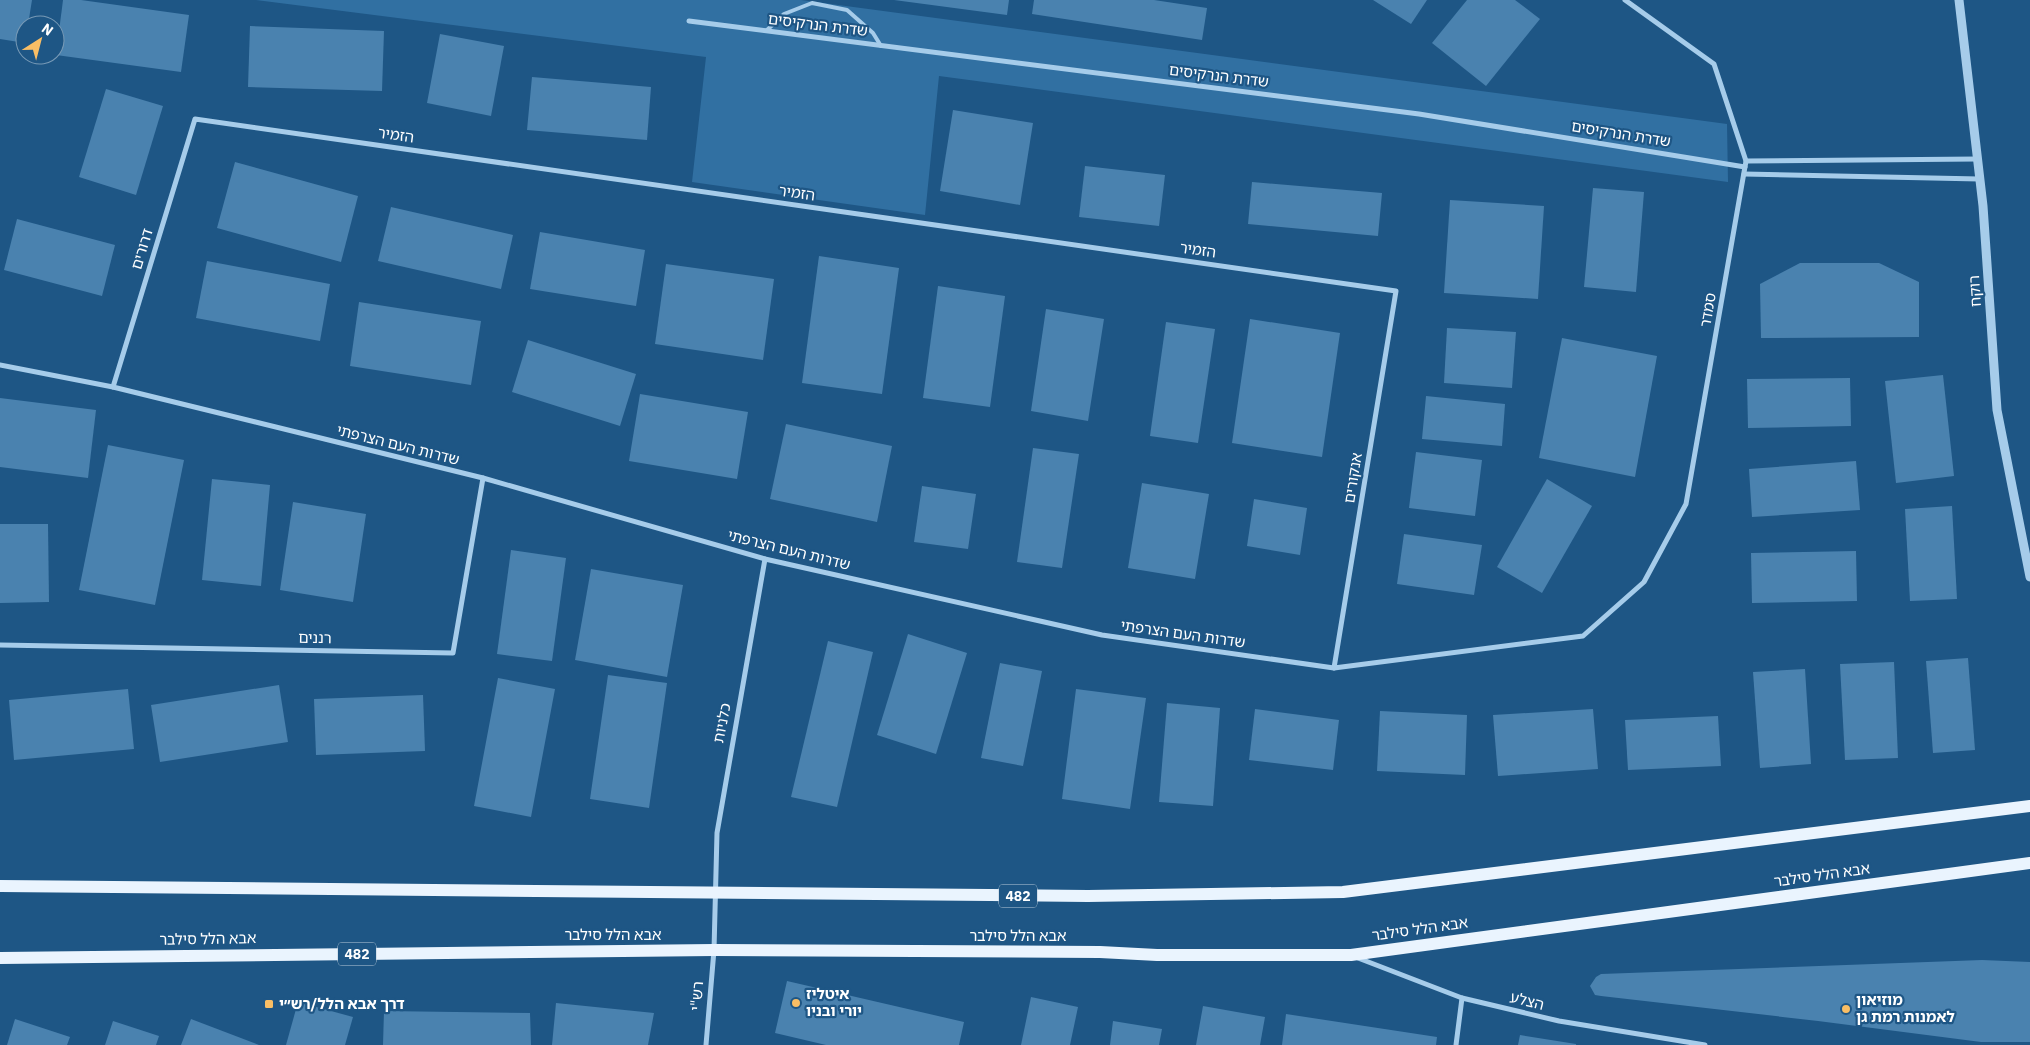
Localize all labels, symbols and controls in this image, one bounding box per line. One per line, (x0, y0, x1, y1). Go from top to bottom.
street label: שדרת הנרקיסים (767, 9, 869, 40)
north arrow (15, 15, 65, 65)
text: N (38, 19, 57, 40)
street label: שדרת הנרקיסים (1168, 60, 1270, 91)
street label: שדרת הנרקיסים (1570, 116, 1672, 151)
street label: הזמיר (377, 123, 415, 146)
street label: הזמיר (778, 181, 816, 204)
street label: דרורים (126, 226, 157, 272)
street label: הזמיר (1179, 238, 1217, 261)
street label: רוקח (1964, 275, 1985, 308)
street label: סמדר (1695, 291, 1720, 329)
street label: שדרות העם הצרפתי (335, 420, 461, 469)
street label: אנקורים (1339, 451, 1366, 505)
street label: שדרות העם הצרפתי (726, 525, 852, 574)
street label: שדרות העם הצרפתי (1119, 615, 1247, 652)
street label: רננים (298, 628, 332, 647)
street label: כלניות (708, 701, 735, 744)
street label: אבא הלל סילבר (1773, 858, 1871, 891)
road number: 482 (999, 884, 1037, 908)
street label: אבא הלל סילבר (1371, 912, 1469, 945)
street label: אבא הלל סילבר (564, 925, 662, 944)
street label: אבא הלל סילבר (969, 926, 1067, 945)
street label: אבא הלל סילבר (159, 928, 257, 949)
road number: 482 (338, 942, 376, 966)
street label: רש"י (686, 980, 707, 1011)
place label: איטליז יורי ובניו (806, 984, 862, 1020)
street label: הצלע (1508, 987, 1546, 1014)
place label: מוזיאון לאמנות רמת גן (1856, 990, 1955, 1026)
place label: דרך אבא הלל/רש״י (279, 994, 405, 1013)
marker: איטליז יורי ובניו (790, 997, 802, 1009)
marker: דרך אבא הלל/רש״י (263, 998, 275, 1010)
marker: מוזיאון לאמנות רמת גן (1840, 1003, 1852, 1015)

